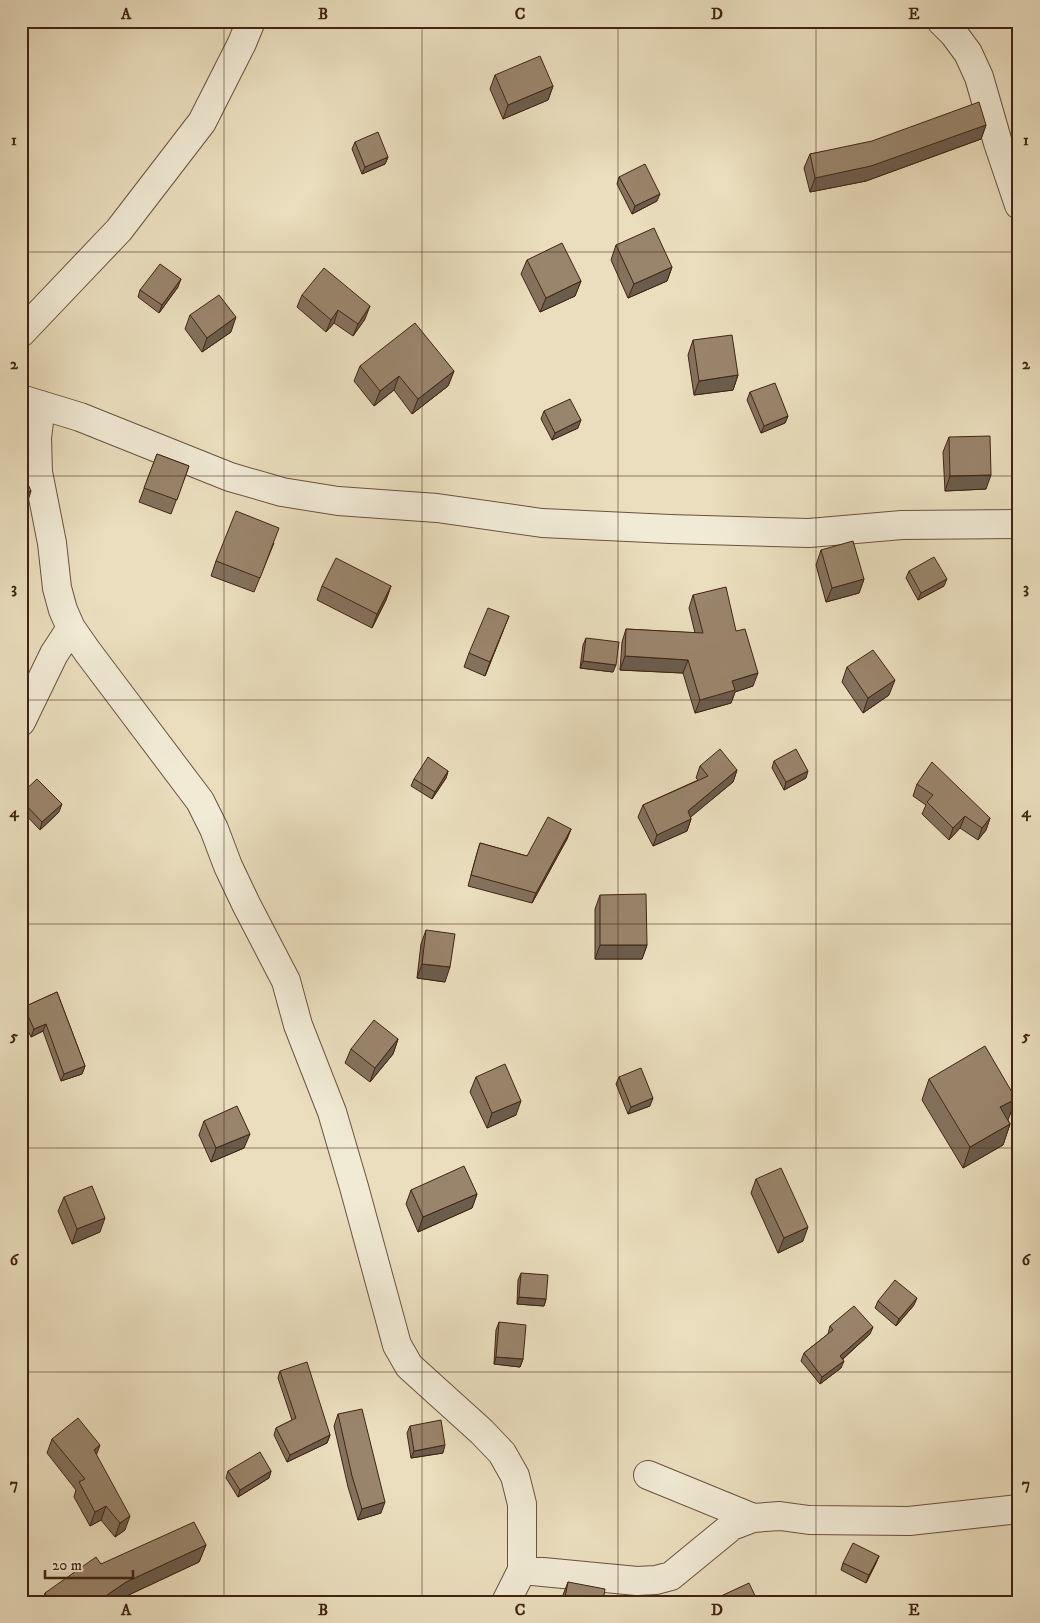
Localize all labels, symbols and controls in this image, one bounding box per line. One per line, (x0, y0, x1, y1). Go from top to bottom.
text: A (120, 4, 132, 24)
text: B (318, 4, 328, 24)
text: C (515, 4, 525, 24)
text: D (711, 4, 723, 24)
text: E (908, 4, 920, 24)
text: 1 (11, 130, 17, 150)
text: 1 (1023, 130, 1029, 150)
text: 2 (10, 354, 19, 374)
text: 2 (1022, 354, 1031, 374)
text: 3 (11, 578, 17, 598)
text: 3 (1023, 578, 1029, 598)
text: 4 (8, 802, 19, 822)
text: 4 (1020, 802, 1031, 822)
text: 5 (9, 1026, 18, 1046)
text: 5 (1021, 1026, 1030, 1046)
text: 6 (10, 1250, 20, 1270)
text: 6 (1022, 1250, 1032, 1270)
text: 7 (10, 1474, 18, 1494)
text: 7 (1022, 1474, 1030, 1494)
scale bar (45, 1548, 132, 1580)
text: 20 m (52, 1556, 82, 1575)
text: A (120, 1600, 132, 1620)
text: B (318, 1600, 328, 1620)
text: C (515, 1600, 525, 1620)
text: D (711, 1600, 723, 1620)
text: E (908, 1600, 920, 1620)

